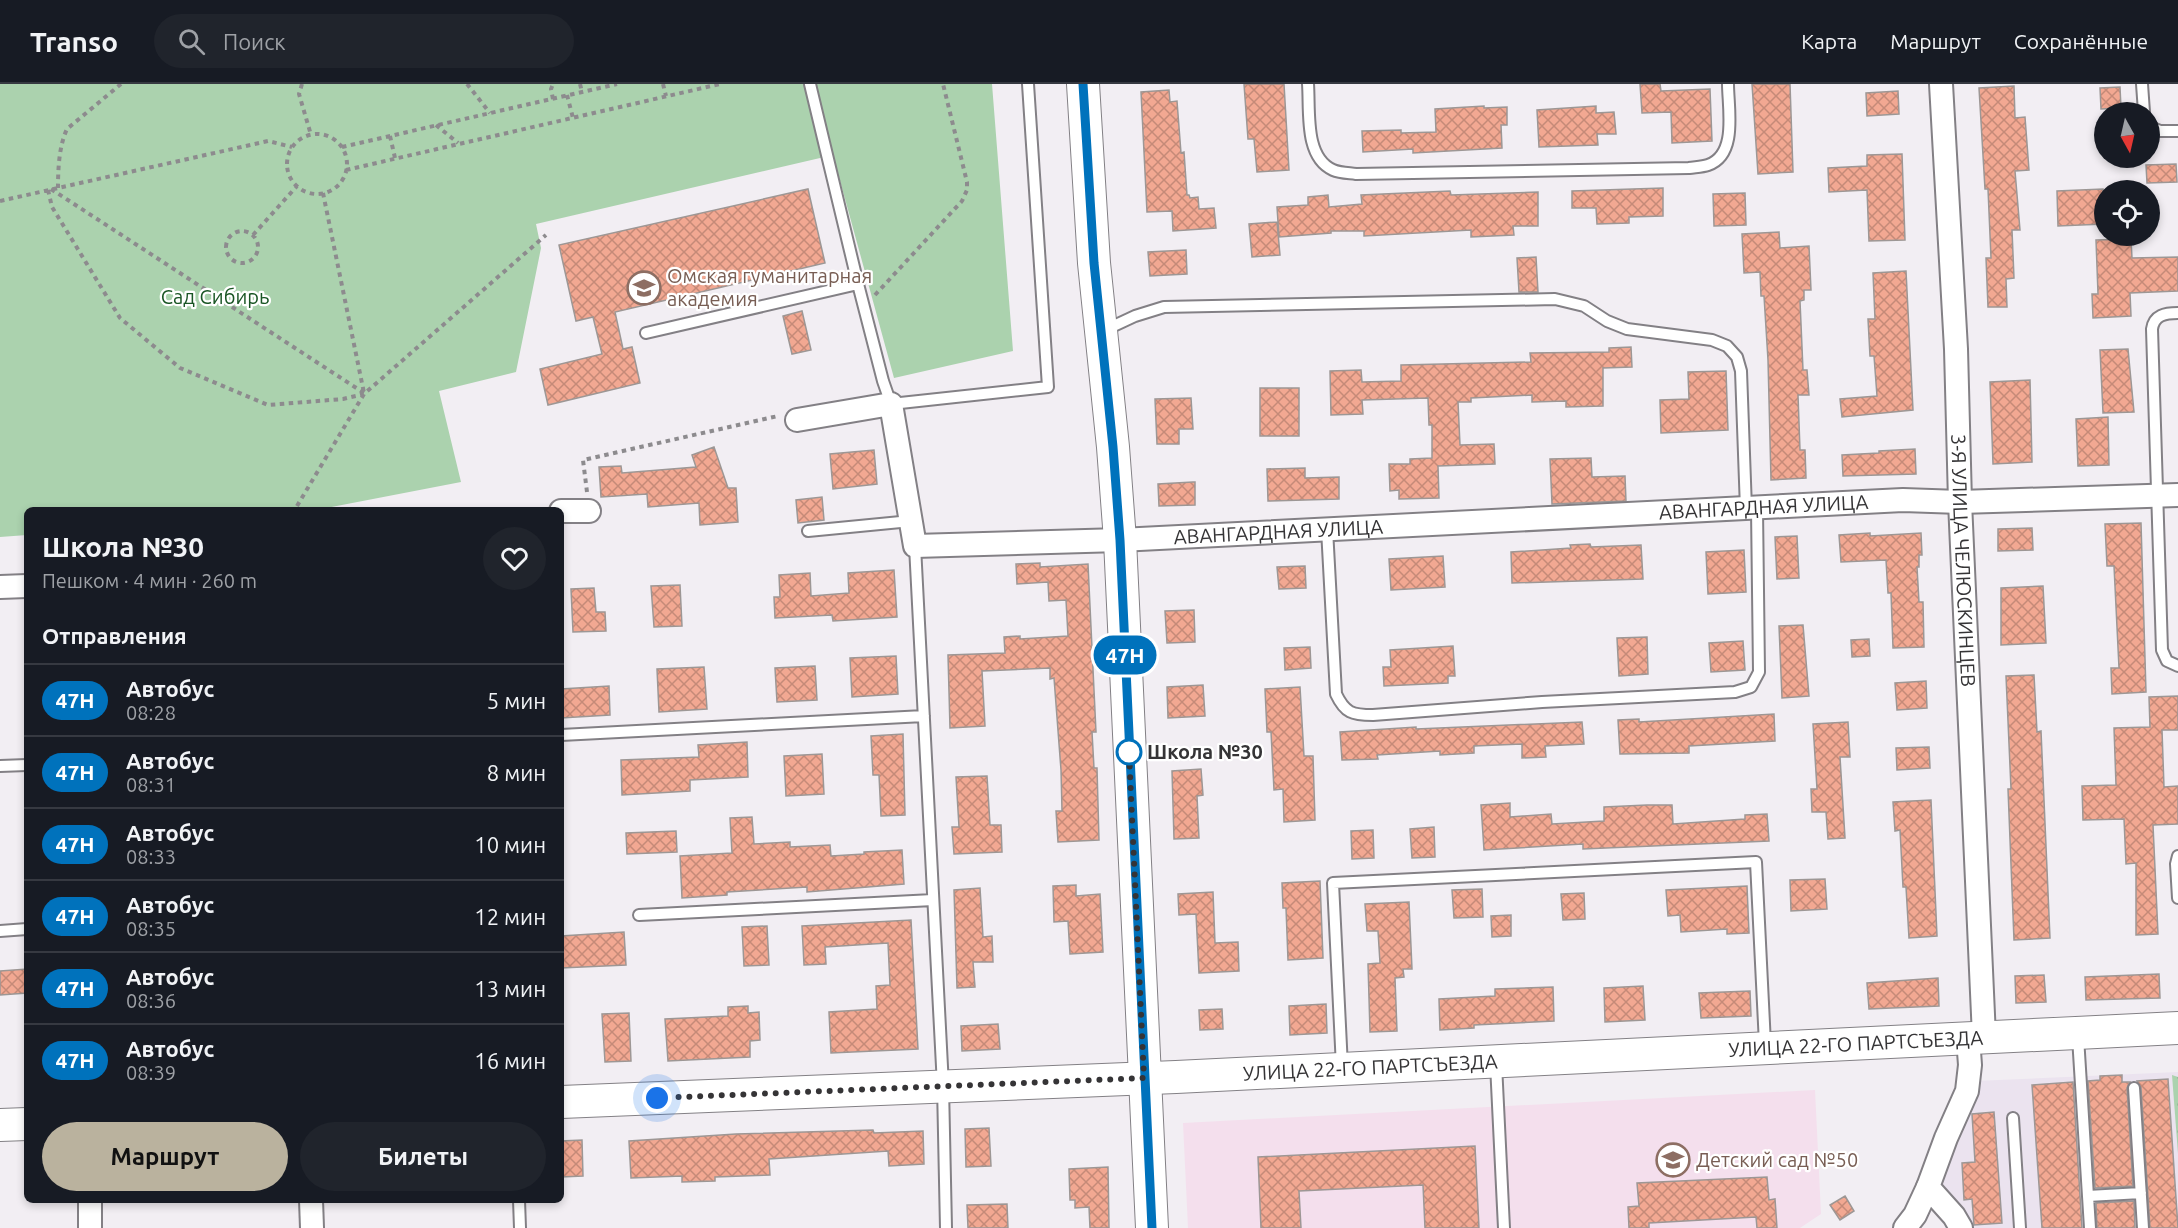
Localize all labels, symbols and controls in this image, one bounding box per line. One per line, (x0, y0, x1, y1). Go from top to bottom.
search box (154, 14, 574, 68)
icon: search (175, 25, 208, 58)
text: Transo (30, 26, 118, 57)
text: Поиск (223, 29, 286, 54)
text: Карта (1801, 29, 1857, 53)
text: Маршрут (1890, 29, 1981, 53)
text: Сохранённые (2014, 29, 2148, 53)
north arrow (2094, 102, 2160, 168)
map controls (2094, 102, 2160, 246)
button: locate (2094, 180, 2160, 246)
place label: Омская гуманитарная академия (667, 264, 872, 310)
school or university icon: Омская гуманитарная академия (626, 270, 662, 306)
park label: Сад Сибирь (161, 285, 269, 308)
street label: 3-Я УЛИЦА ЧЕЛЮСКИНЦЕВ (1947, 434, 1980, 687)
street label: АВАНГАРДНАЯ УЛИЦА (1658, 490, 1869, 523)
street label: АВАНГАРДНАЯ УЛИЦА (1173, 515, 1384, 548)
button: heart (483, 527, 546, 590)
text: Школа №30 (42, 531, 204, 562)
text: Пешком · 4 мин · 260 m (42, 569, 257, 592)
text: Отправления (42, 623, 187, 648)
line badge: 47Н (1090, 636, 1160, 674)
text: 47Н (1106, 643, 1144, 667)
text: Автобус (126, 676, 214, 701)
text: 47Н (56, 688, 94, 712)
text: 5 мин (487, 688, 546, 713)
text: 08:28 (126, 701, 176, 724)
marker: Школа №30 (1116, 739, 1142, 765)
place label: Школа №30 (1147, 740, 1263, 763)
text: Автобус (126, 748, 214, 773)
text: 47Н (56, 760, 94, 784)
text: 8 мин (487, 760, 546, 785)
text: 08:31 (126, 773, 176, 796)
text: Автобус (126, 820, 214, 845)
text: 47Н (56, 832, 94, 856)
text: 10 мин (474, 832, 546, 857)
text: 08:33 (126, 845, 176, 868)
text: Автобус (126, 892, 214, 917)
text: 47Н (56, 904, 94, 928)
text: 12 мин (474, 904, 546, 929)
text: 08:35 (126, 917, 176, 940)
text: Автобус (126, 964, 214, 989)
text: 47Н (56, 976, 94, 1000)
text: 13 мин (474, 976, 546, 1001)
text: 08:36 (126, 989, 176, 1012)
street label: УЛИЦА 22-ГО ПАРТСЪЕЗДА (1728, 1026, 1984, 1061)
text: Автобус (126, 1036, 214, 1061)
text: 47Н (56, 1048, 94, 1072)
text: 16 мин (474, 1048, 546, 1073)
street label: УЛИЦА 22-ГО ПАРТСЪЕЗДА (1242, 1049, 1498, 1085)
text: 08:39 (126, 1061, 176, 1084)
your location (642, 1083, 672, 1113)
button: Маршрут (42, 1122, 288, 1191)
button: Билеты (300, 1122, 546, 1191)
school or university icon: Детский сад №50 (1655, 1142, 1691, 1178)
place label: Детский сад №50 (1696, 1148, 1858, 1171)

